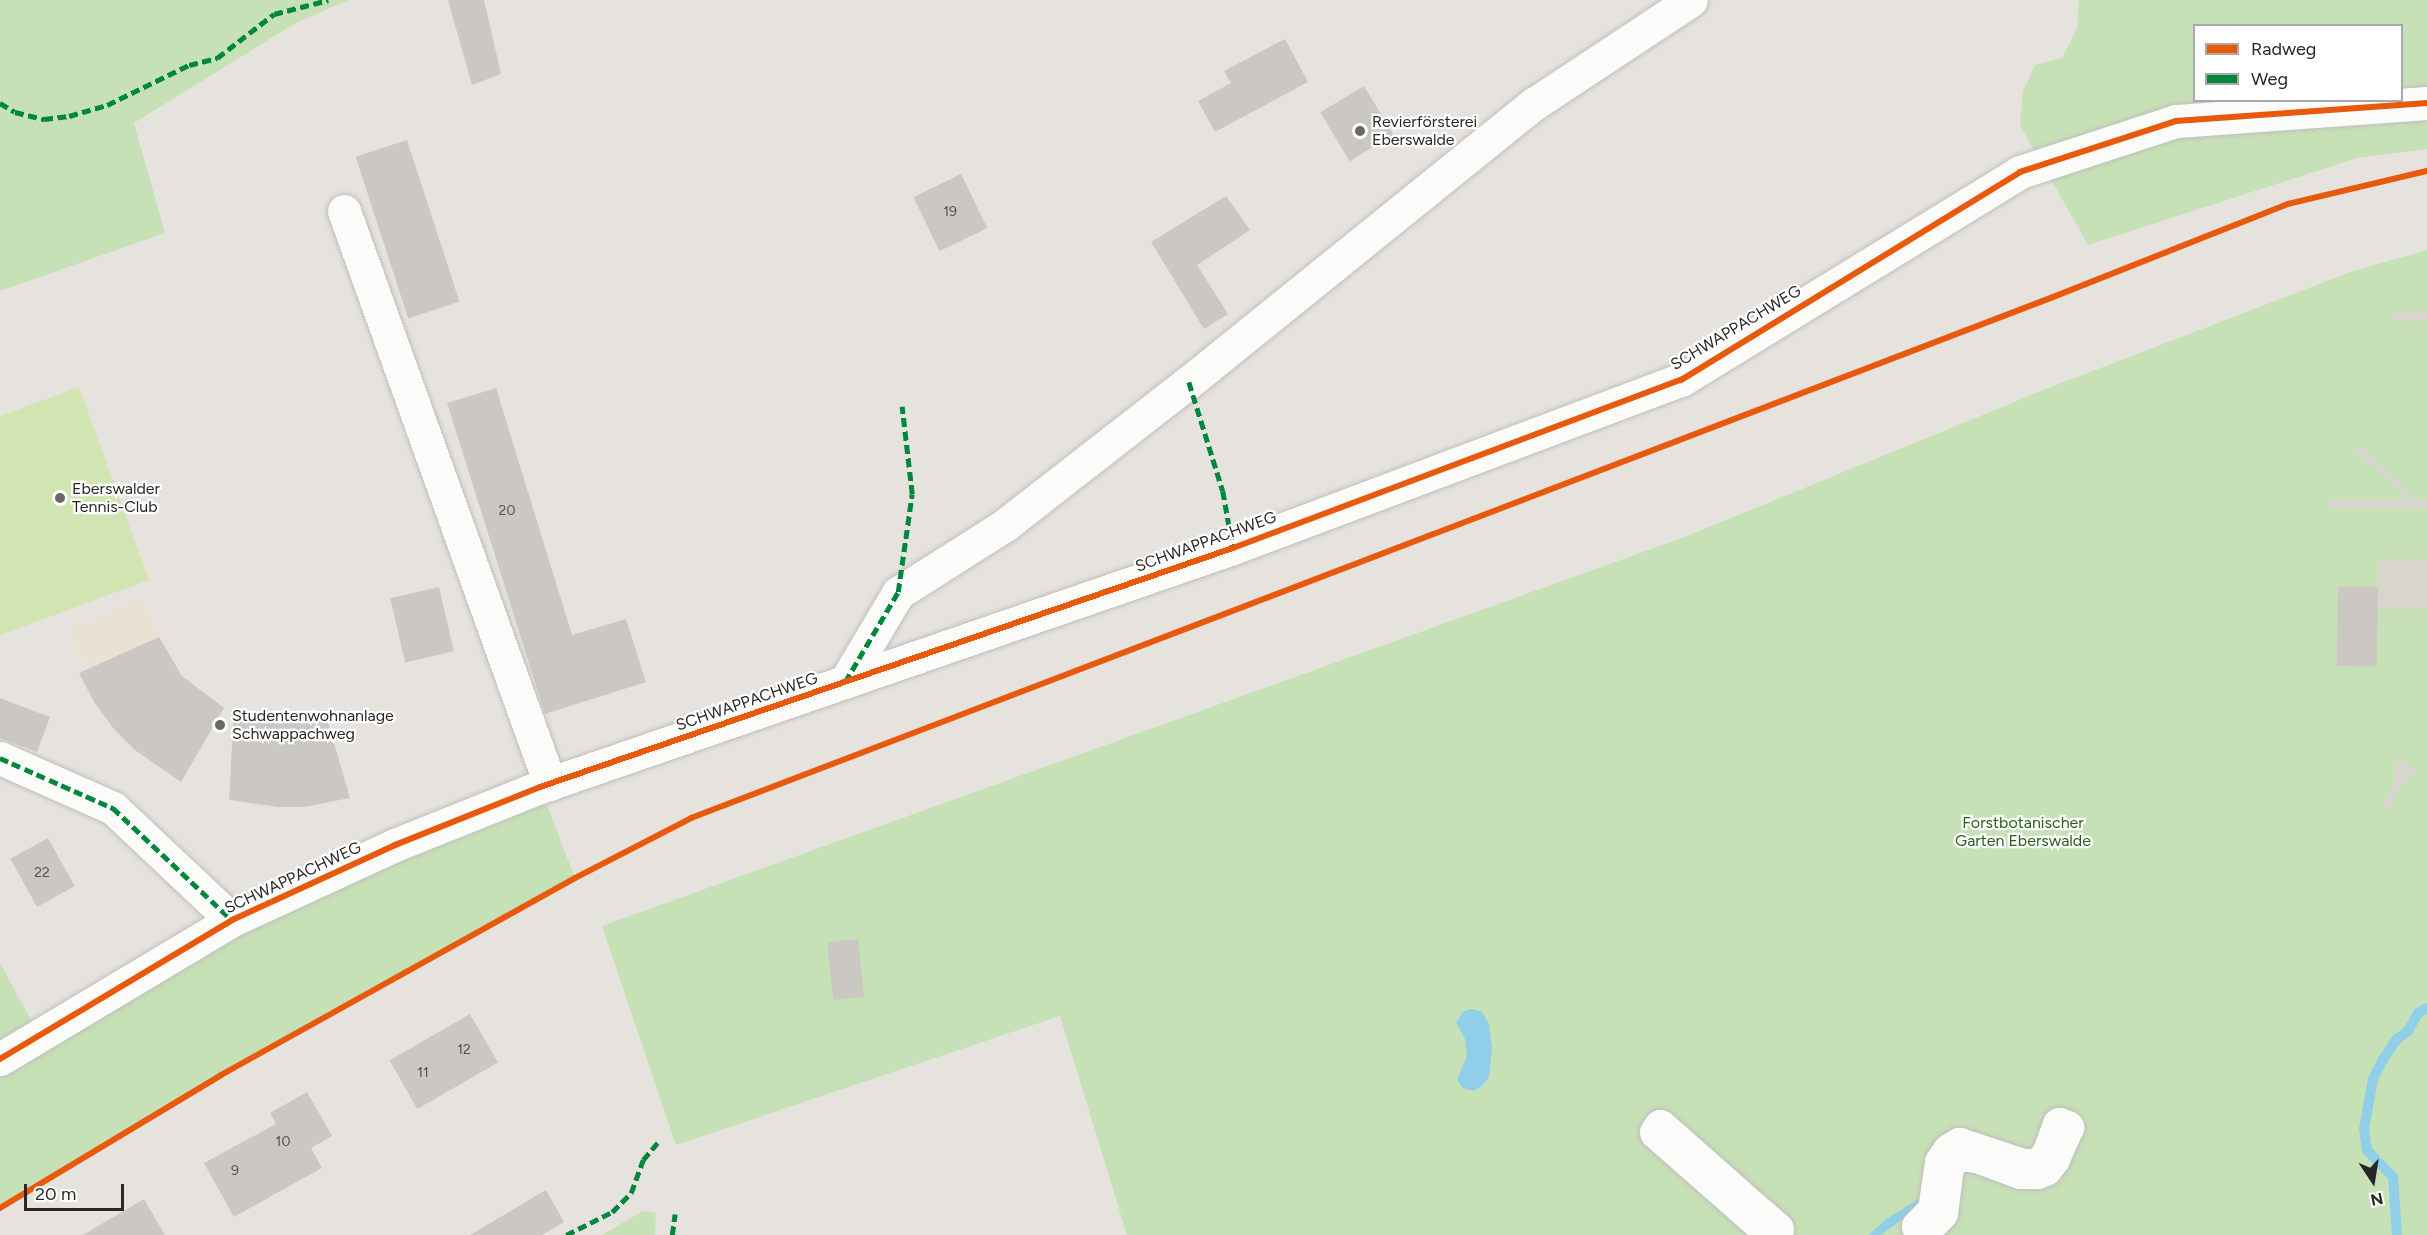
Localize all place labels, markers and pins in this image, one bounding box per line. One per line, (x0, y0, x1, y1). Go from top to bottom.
place label: Revierförsterei Eberswalde (1372, 112, 1477, 150)
marker: Revierförsterei Eberswalde (1353, 124, 1367, 138)
place label: Eberswalder Tennis-Club (72, 479, 160, 517)
marker: Eberswalder Tennis-Club (53, 491, 67, 505)
place label: Studentenwohnanlage Schwappachweg (232, 706, 394, 744)
marker: Studentenwohnanlage Schwappachweg (213, 718, 227, 732)

